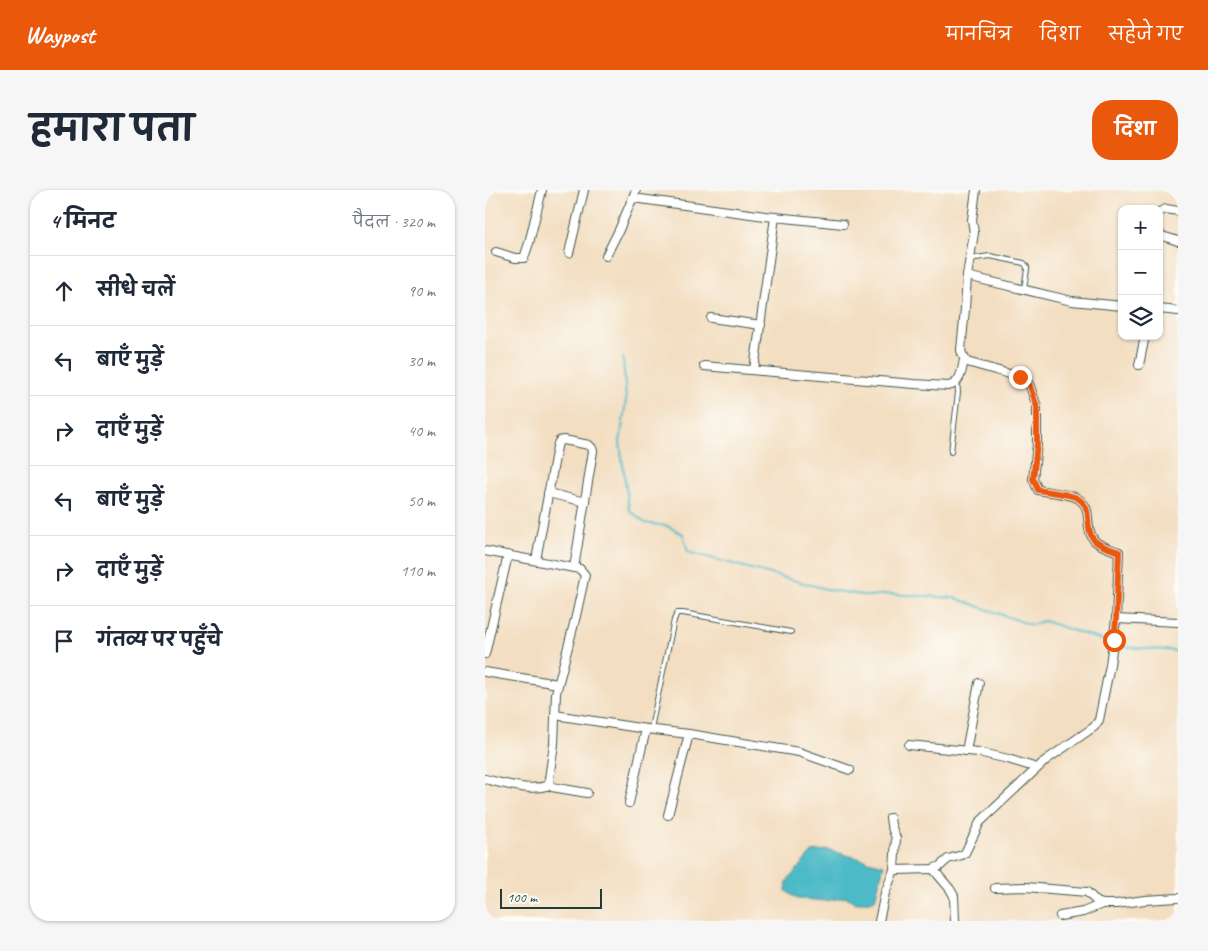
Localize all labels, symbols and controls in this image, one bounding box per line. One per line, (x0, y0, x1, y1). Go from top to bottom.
text: Waypost (25, 20, 95, 50)
text: मानचित्र (946, 23, 1012, 45)
text: दिशा (1040, 23, 1080, 45)
text: सहेजे गए (1108, 23, 1183, 45)
button: दिशा (1092, 100, 1178, 160)
text: हमारा पता (30, 106, 194, 151)
map controls (1118, 205, 1163, 340)
button: + (1118, 205, 1163, 250)
text: 4 मिनट (50, 208, 116, 234)
text: पैदल · 320 m (353, 212, 435, 232)
button: − (1118, 250, 1163, 295)
icon: ahead (50, 277, 78, 305)
text: सीधे चलें (97, 278, 175, 302)
text: 90 m (408, 281, 435, 301)
button: layers (1118, 295, 1163, 340)
icon: left (50, 347, 78, 375)
text: बाएँ मुड़ें (97, 348, 163, 372)
text: 30 m (408, 351, 435, 371)
route end (1009, 366, 1032, 389)
icon: right (50, 417, 78, 445)
text: दाएँ मुड़ें (97, 418, 163, 442)
text: 40 m (408, 421, 435, 441)
icon: left (50, 487, 78, 515)
text: बाएँ मुड़ें (97, 488, 163, 512)
text: 50 m (408, 491, 435, 511)
icon: right (50, 557, 78, 585)
text: दाएँ मुड़ें (97, 558, 163, 582)
text: 110 m (401, 561, 435, 581)
icon: arrive (50, 627, 78, 655)
text: गंतव्य पर पहुँचे (97, 628, 222, 652)
route start (1103, 629, 1126, 652)
scale bar (500, 886, 603, 909)
text: 100 m (507, 889, 537, 906)

